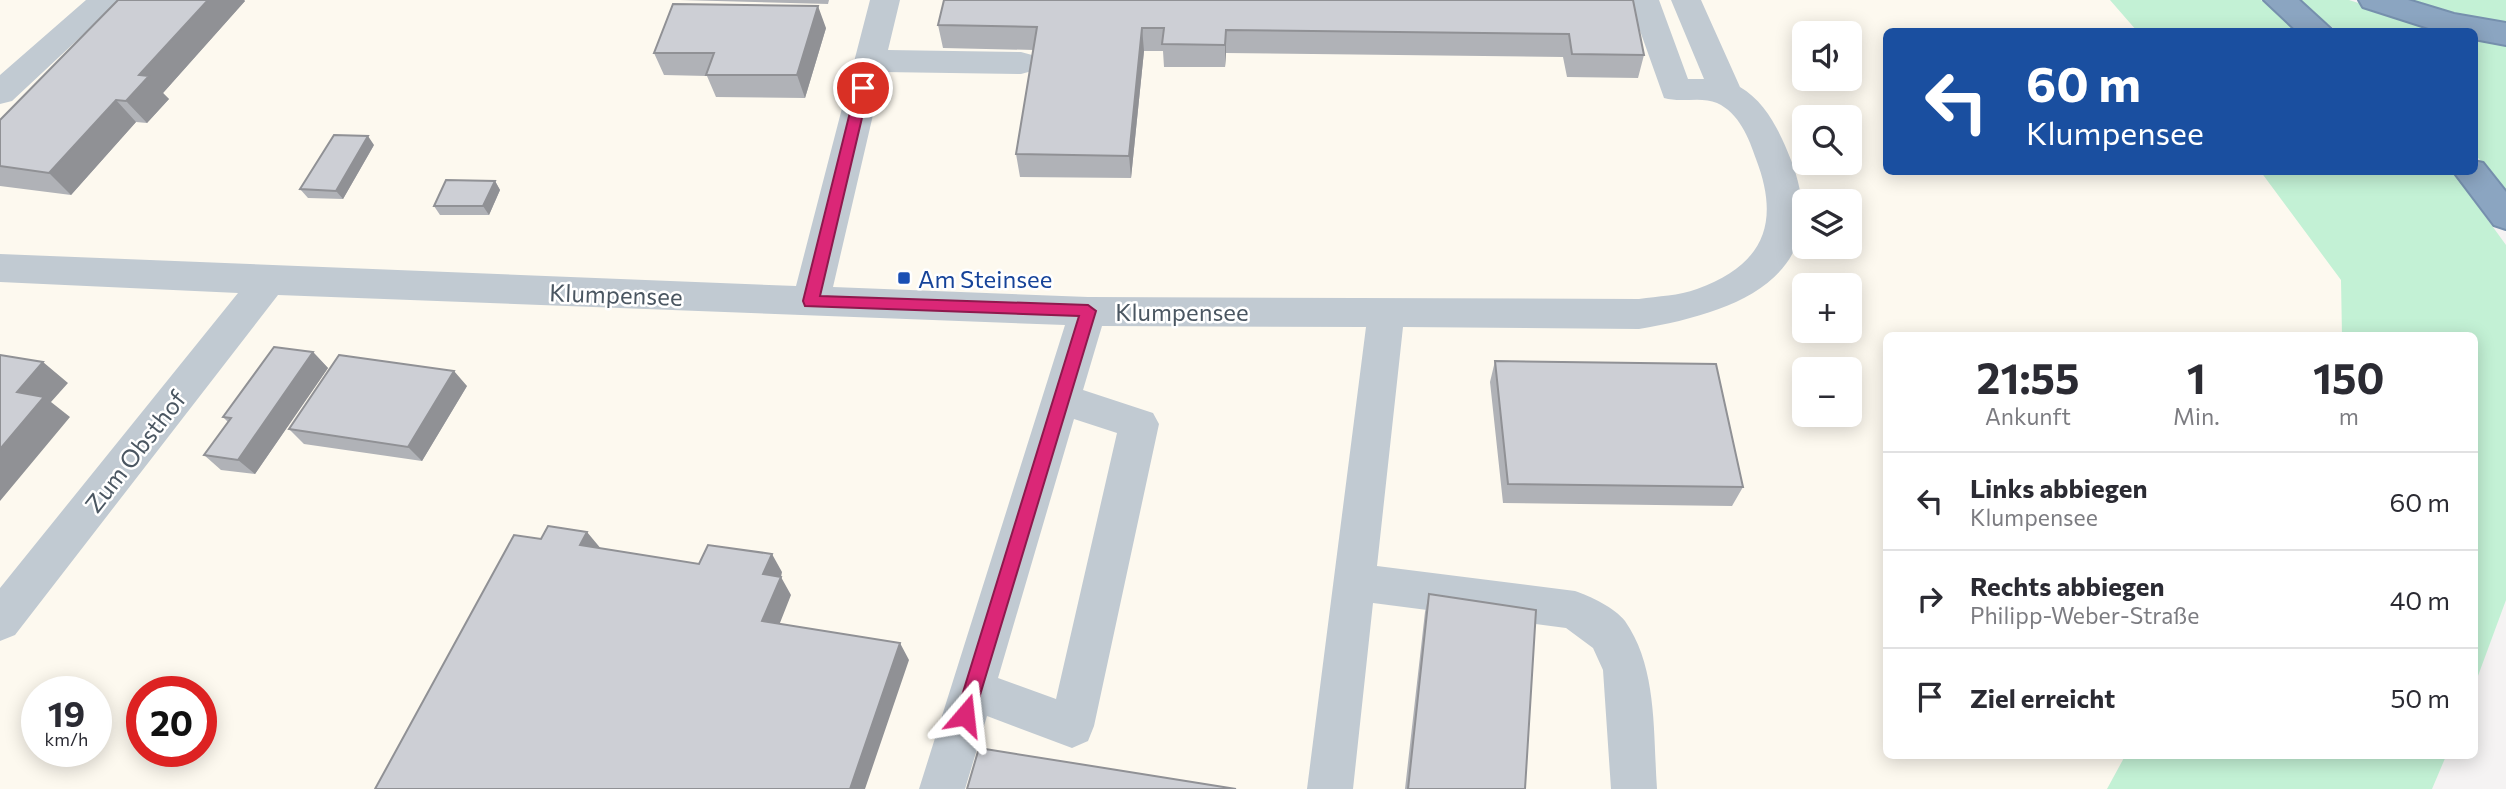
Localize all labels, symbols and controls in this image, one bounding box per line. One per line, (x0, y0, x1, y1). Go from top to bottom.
map controls (1792, 21, 1862, 427)
button: sound (1792, 21, 1862, 91)
text: 60 m (2026, 52, 2141, 112)
icon: left (1911, 56, 2002, 147)
pin (833, 58, 893, 118)
icon: arrive (844, 69, 882, 107)
button: search (1792, 105, 1862, 175)
text: Klumpensee (2026, 112, 2204, 152)
button: layers (1792, 189, 1862, 259)
place label: Am Steinsee (918, 264, 1052, 293)
marker: Am Steinsee (896, 270, 912, 286)
button: + (1792, 273, 1862, 343)
street label: Klumpensee (549, 277, 683, 311)
street label: Klumpensee (1115, 297, 1249, 326)
text: 21:55 (1977, 351, 2080, 403)
text: 1 (2187, 351, 2206, 403)
text: 150 (2313, 351, 2384, 403)
button: − (1792, 357, 1862, 427)
street label: Zum Obsthof (78, 384, 192, 518)
text: Ankunft (1985, 402, 2071, 430)
text: Min. (2173, 402, 2220, 430)
text: m (2339, 402, 2359, 430)
text: Links abbiegen (1970, 472, 2148, 503)
icon: left (1911, 482, 1949, 520)
text: 60 m (2390, 486, 2450, 517)
text: Klumpensee (1970, 503, 2098, 531)
text: Rechts abbiegen (1970, 570, 2165, 601)
icon: right (1911, 580, 1949, 618)
text: 40 m (2390, 584, 2450, 615)
text: Philipp-Weber-Straße (1970, 601, 2199, 629)
speed limit sign: 20 (126, 676, 217, 767)
position arrow (928, 678, 1002, 752)
icon: arrive (1911, 678, 1949, 716)
text: Ziel erreicht (1970, 682, 2115, 713)
text: 50 m (2390, 682, 2450, 713)
text: 19 (48, 691, 85, 734)
text: km/h (45, 728, 88, 750)

